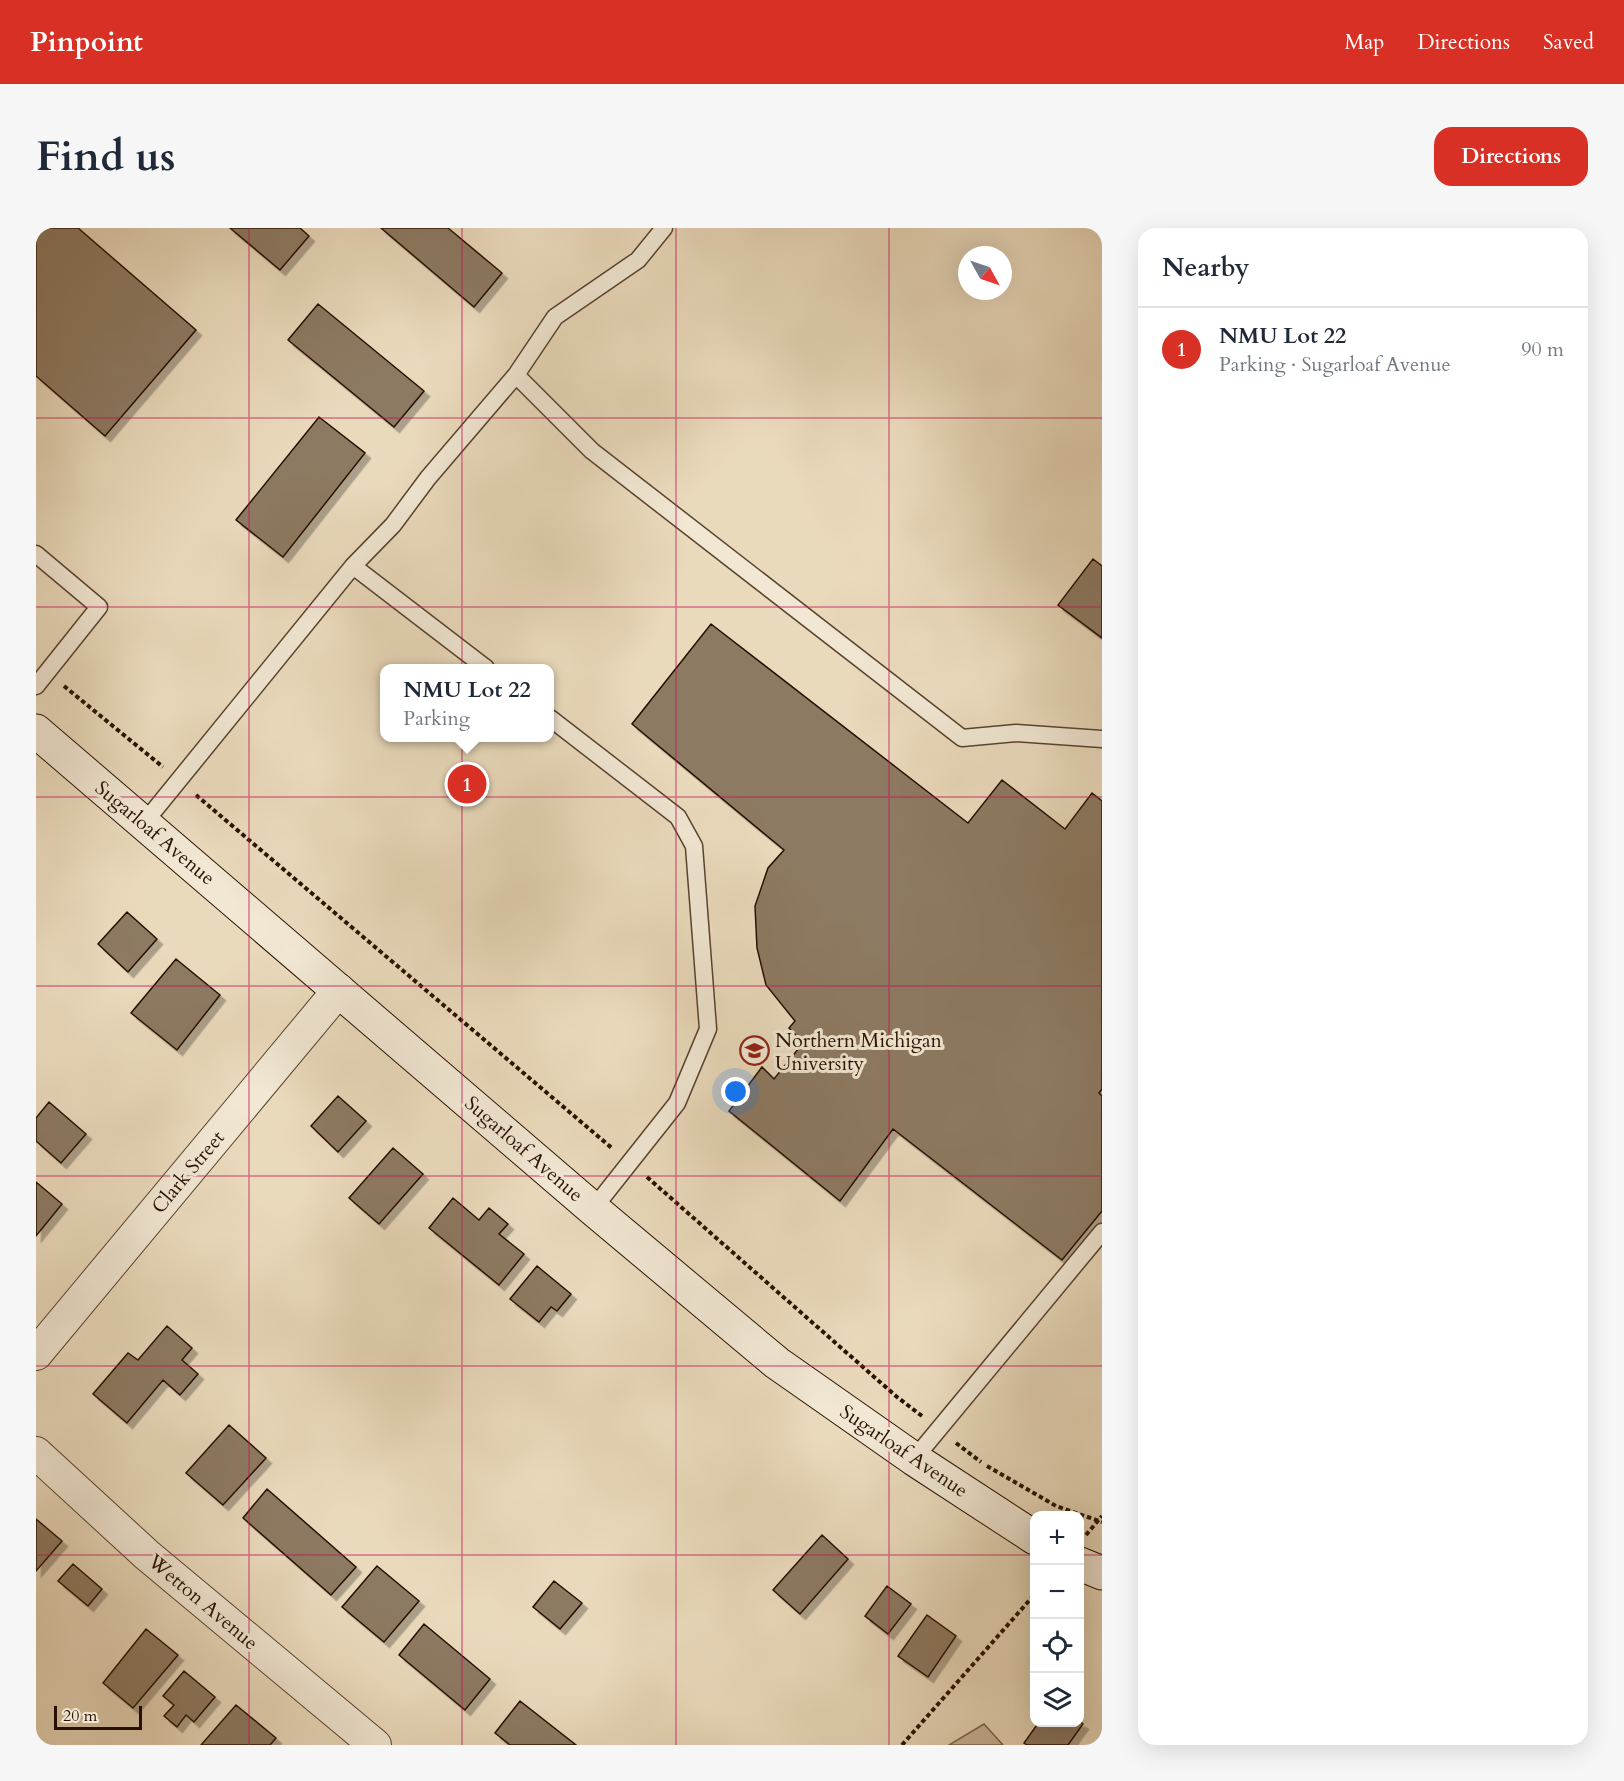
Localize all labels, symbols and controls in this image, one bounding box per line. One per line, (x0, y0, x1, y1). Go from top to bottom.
text: Pinpoint (30, 23, 143, 61)
text: Map (1344, 28, 1384, 57)
text: Directions (1417, 28, 1510, 57)
text: Saved (1543, 28, 1594, 57)
button: Directions (1434, 127, 1588, 186)
text: Find us (36, 128, 176, 185)
north arrow (958, 246, 1012, 300)
text: Nearby (1162, 250, 1250, 285)
text: NMU Lot 22 (1219, 321, 1346, 351)
text: 1 (1176, 336, 1187, 363)
text: 90 m (1521, 336, 1564, 363)
text: Parking · Sugarloaf Avenue (1219, 351, 1451, 378)
popup (380, 664, 554, 742)
text: NMU Lot 22 (403, 675, 531, 705)
text: Parking (403, 705, 470, 732)
pin: 1 (448, 762, 486, 806)
street label: Sugarloaf Avenue (89, 775, 221, 891)
place label: Northern Michigan University (775, 1027, 943, 1077)
school or university icon: Northern Michigan University (738, 1035, 770, 1067)
your location (721, 1077, 750, 1106)
street label: Sugarloaf Avenue (459, 1090, 589, 1208)
street label: Clark Street (145, 1124, 231, 1219)
street label: Sugarloaf Avenue (835, 1398, 973, 1504)
map controls (1030, 1511, 1084, 1727)
button: + (1030, 1511, 1084, 1565)
street label: Wetton Avenue (141, 1547, 264, 1656)
button: − (1030, 1565, 1084, 1619)
button: locate (1030, 1619, 1084, 1673)
button: layers (1030, 1673, 1084, 1727)
scale bar (54, 1703, 142, 1730)
text: 20 m (63, 1705, 97, 1727)

